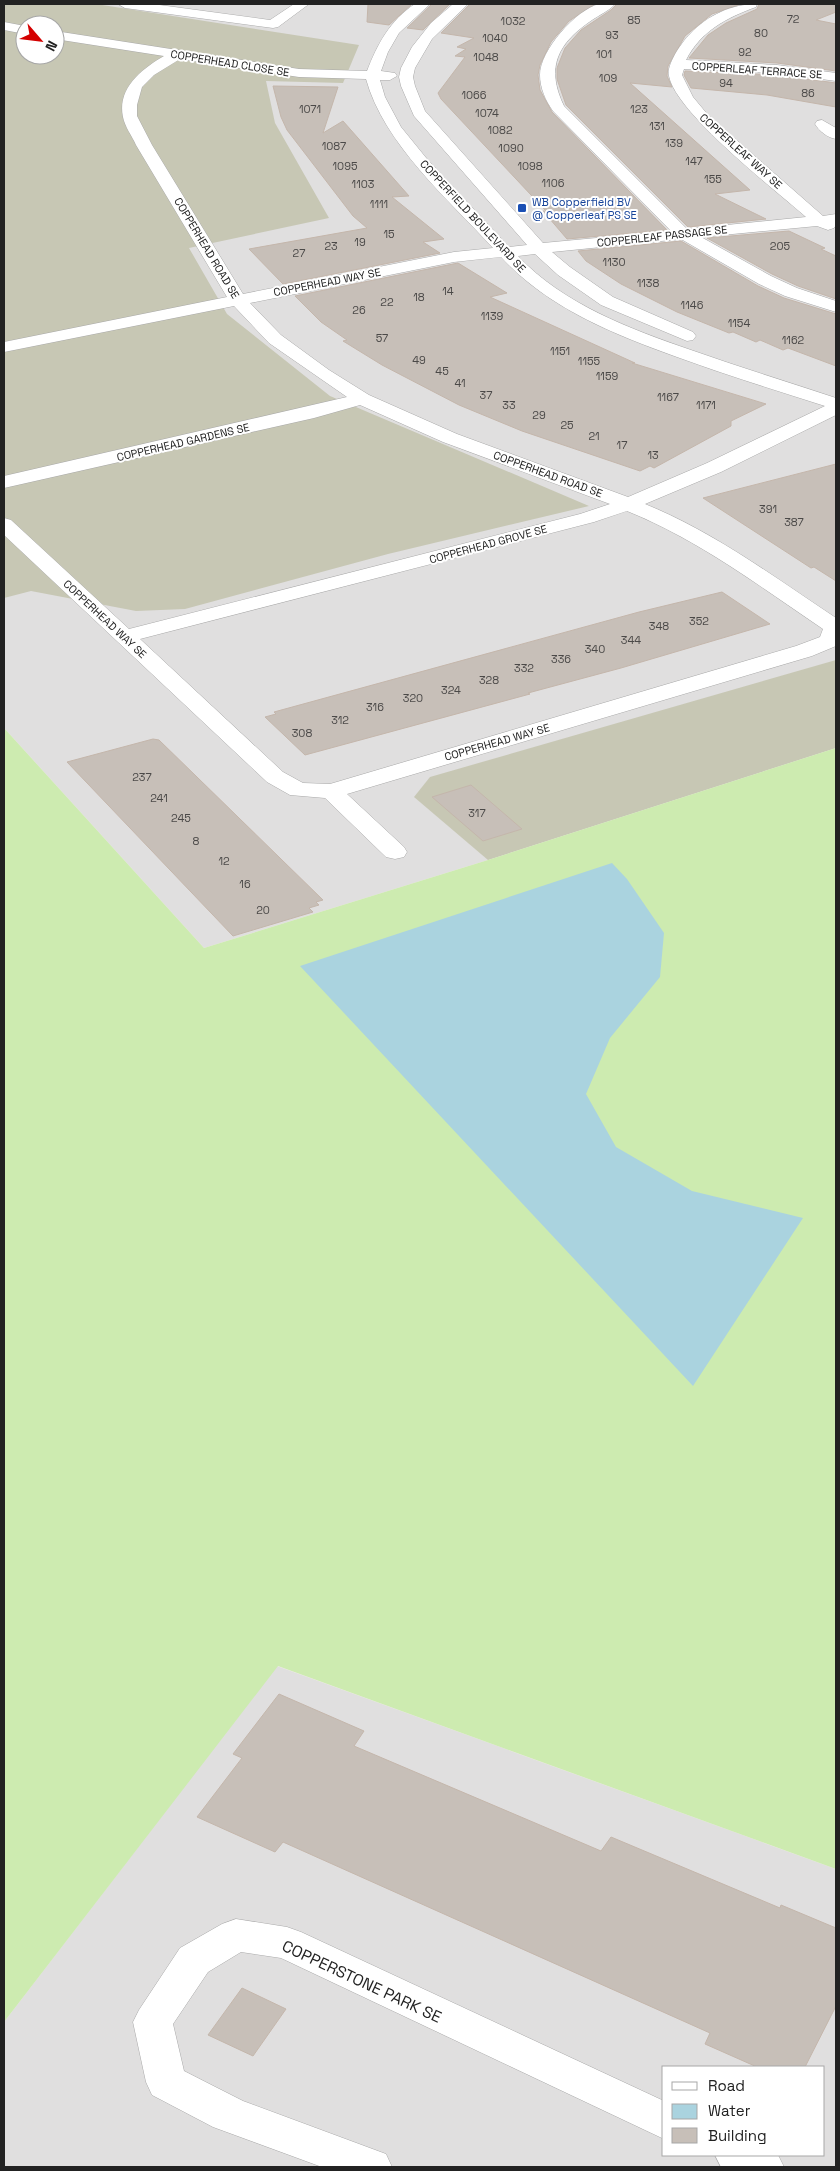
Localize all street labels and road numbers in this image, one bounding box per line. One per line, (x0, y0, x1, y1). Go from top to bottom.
street label: COPPERHEAD CLOSE SE (170, 47, 290, 79)
street label: COPPERLEAF TERRACE SE (691, 58, 823, 82)
street label: COPPERLEAF WAY SE (697, 110, 785, 192)
street label: COPPERFIELD BOULEVARD SE (417, 157, 529, 275)
street label: COPPERHEAD ROAD SE (171, 195, 243, 301)
street label: COPPERLEAF PASSAGE SE (596, 222, 728, 250)
street label: COPPERHEAD WAY SE (272, 265, 382, 299)
street label: COPPERHEAD GARDENS SE (115, 420, 251, 464)
street label: COPPERHEAD ROAD SE (491, 448, 605, 500)
street label: COPPERHEAD GROVE SE (428, 522, 548, 566)
street label: COPPERHEAD WAY SE (60, 577, 150, 661)
street label: COPPERHEAD WAY SE (443, 720, 551, 764)
street label: COPPERSTONE PARK SE (279, 1935, 445, 2028)

